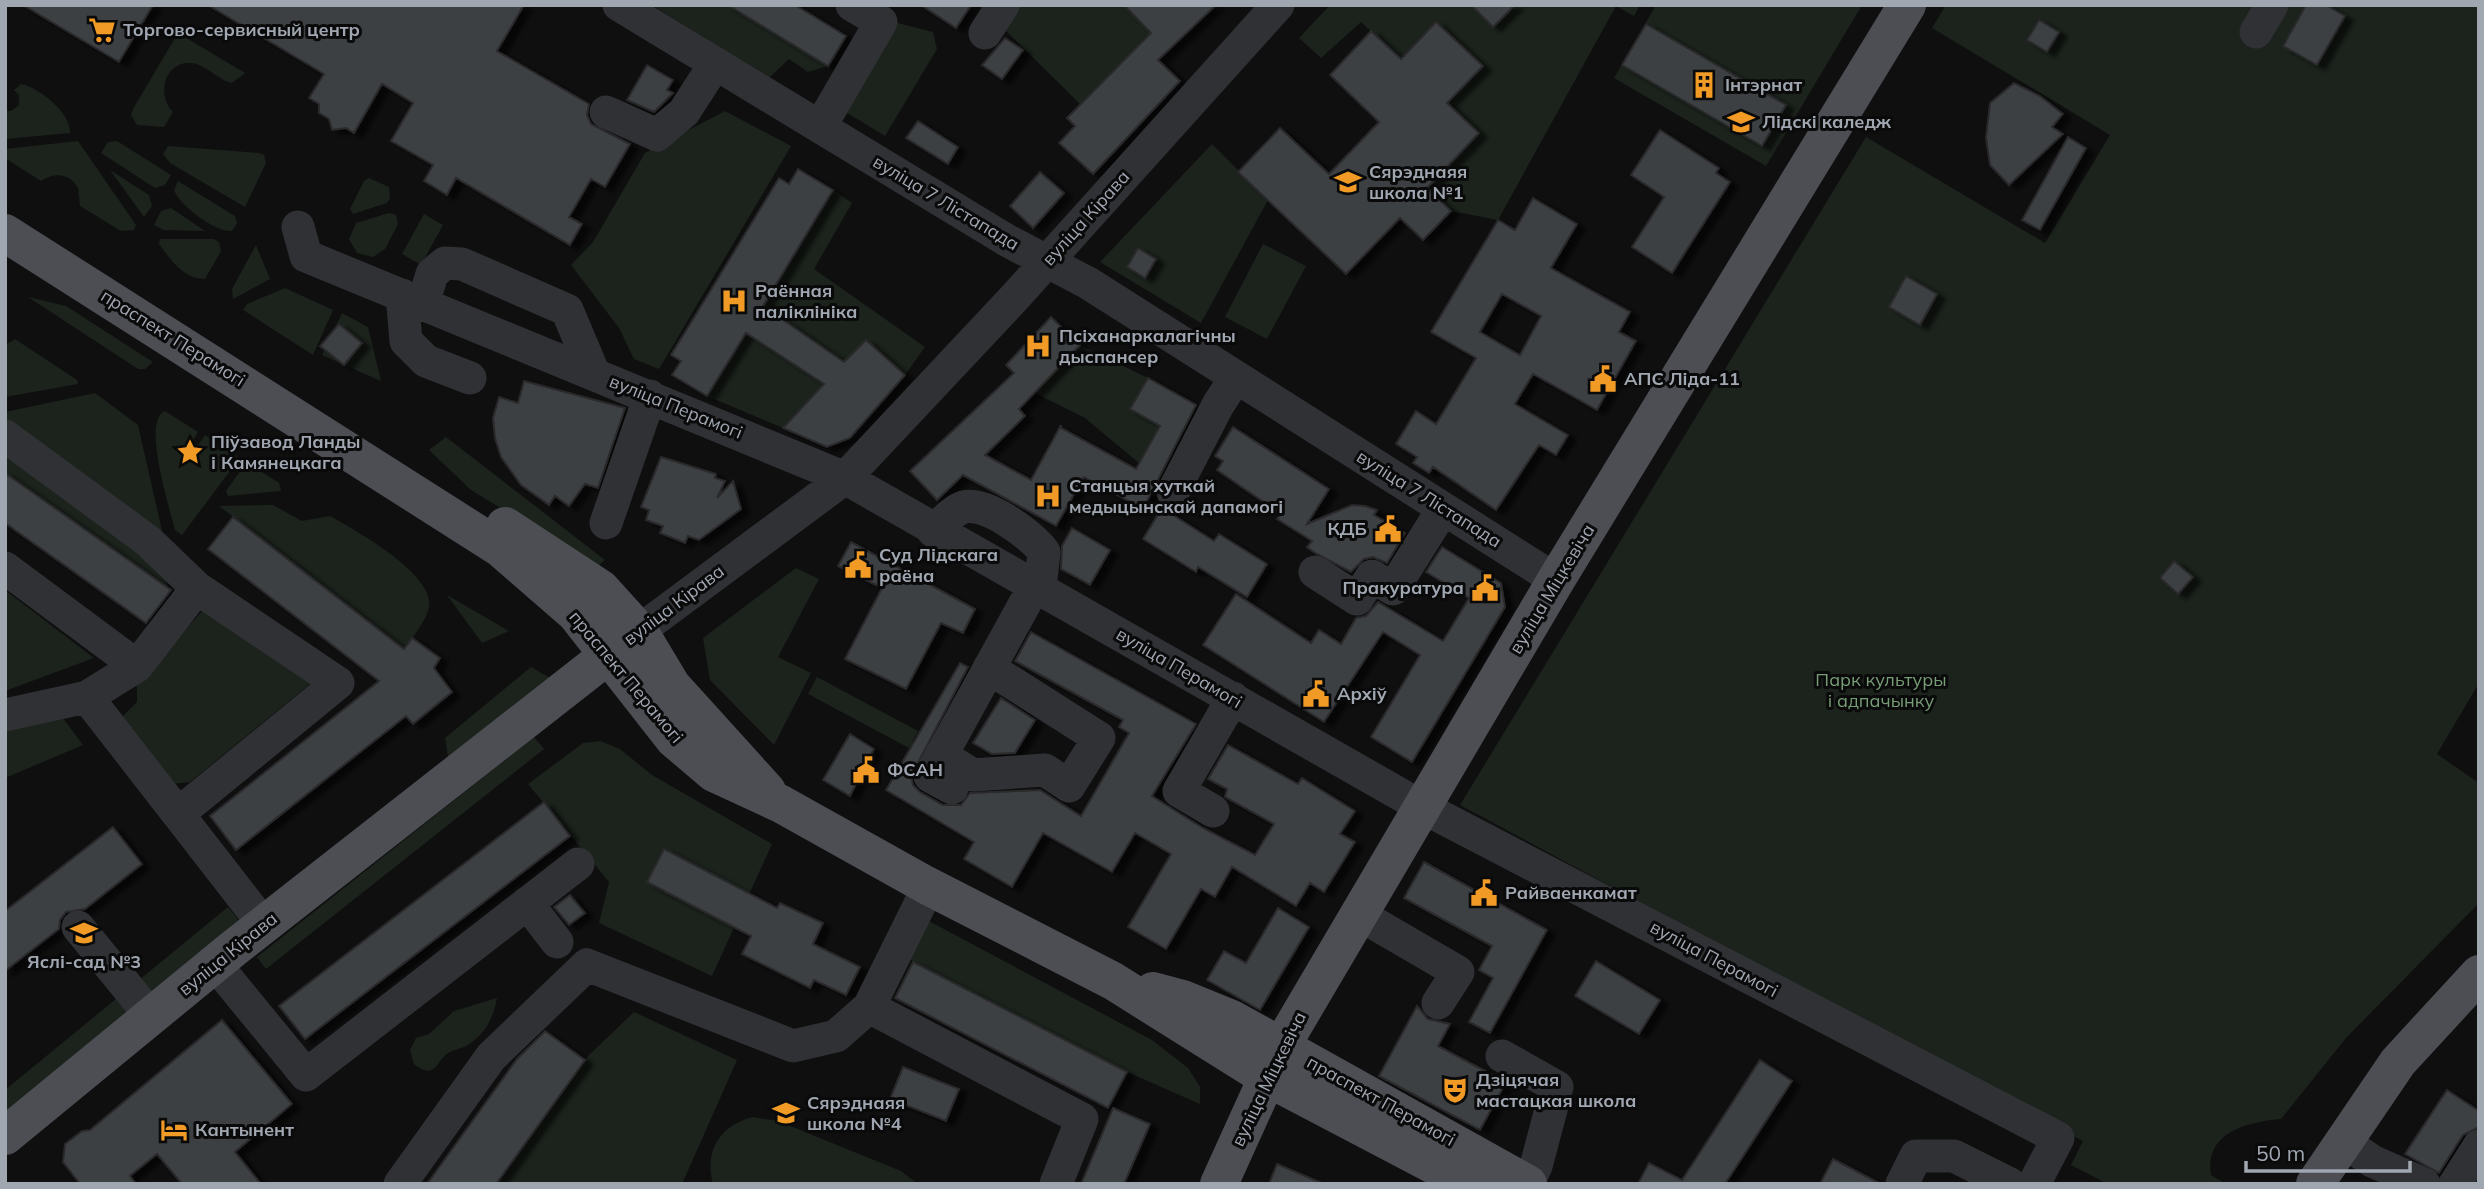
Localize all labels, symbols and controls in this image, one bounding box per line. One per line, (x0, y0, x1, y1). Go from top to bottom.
supermarket icon: Торгово-сервисный центр (87, 15, 117, 45)
place label: Торгово-сервисный центр (123, 18, 360, 41)
building icon: Інтэрнат (1689, 70, 1719, 100)
place label: Інтэрнат (1725, 73, 1803, 96)
school or university icon: Лідскі каледж (1726, 107, 1756, 137)
place label: Лідскі каледж (1762, 110, 1892, 133)
street label: вуліца 7 Лістапада (869, 150, 1024, 255)
place label: Сярэднаяя школа №1 (1369, 160, 1467, 204)
street label: вуліца Кірава (1037, 165, 1134, 270)
school or university icon: Сярэднаяя школа №1 (1333, 167, 1363, 197)
place label: Раённая паліклініка (755, 279, 857, 323)
street label: праспект Перамогі (97, 284, 250, 391)
hospital icon: Раённая паліклініка (719, 286, 749, 316)
place label: Псіханаркалагічны дыспансер (1059, 324, 1236, 368)
hospital icon: Псіханаркалагічны дыспансер (1023, 331, 1053, 361)
public building icon: АПС Ліда-11 (1588, 364, 1618, 394)
place label: АПС Ліда-11 (1624, 367, 1740, 390)
street label: вуліца Перамогі (606, 369, 746, 444)
place label: Піўзавод Ланды і Камянецкага (211, 430, 360, 474)
place icon: Піўзавод Ланды і Камянецкага (175, 437, 205, 467)
street label: вуліца 7 Лістапада (1353, 445, 1506, 552)
place label: Станцыя хуткай медыцынскай дапамогі (1069, 474, 1283, 518)
hospital icon: Станцыя хуткай медыцынскай дапамогі (1033, 481, 1063, 511)
public building icon: КДБ (1373, 514, 1403, 544)
place label: КДБ (1327, 517, 1367, 540)
street label: вуліца Міцкевіча (1504, 520, 1599, 658)
place label: Суд Лідскага раёна (879, 543, 998, 587)
public building icon: Суд Лідскага раёна (843, 550, 873, 580)
street label: вуліца Кірава (619, 559, 729, 650)
public building icon: Пракуратура (1470, 573, 1500, 603)
place label: Пракуратура (1343, 576, 1464, 599)
street label: праспект Перамогі (564, 606, 688, 748)
street label: вуліца Перамогі (1112, 622, 1246, 713)
park label: Парк культуры і адпачынку (1815, 668, 1947, 712)
public building icon: Архіў (1301, 679, 1331, 709)
place label: Архіў (1337, 682, 1387, 705)
public building icon: ФСАН (851, 755, 881, 785)
place label: ФСАН (887, 758, 943, 781)
public building icon: Райваенкамат (1469, 878, 1499, 908)
place label: Райваенкамат (1505, 881, 1637, 904)
street label: вуліца Кірава (174, 907, 282, 1000)
street label: вуліца Перамогі (1646, 915, 1782, 1002)
school or university icon: Яслі-сад №3 (69, 918, 99, 948)
place label: Яслі-сад №3 (27, 950, 141, 973)
street label: вуліца Міцкевіча (1226, 1008, 1311, 1150)
street label: праспект Перамогі (1303, 1050, 1459, 1151)
place label: Дзіцячая мастацкая школа (1476, 1068, 1636, 1112)
theatre icon: Дзіцячая мастацкая школа (1440, 1075, 1470, 1105)
place label: Сярэднаяя школа №4 (807, 1091, 905, 1135)
school or university icon: Сярэднаяя школа №4 (771, 1098, 801, 1128)
hotel icon: Кантынент (159, 1115, 189, 1145)
place label: Кантынент (195, 1118, 294, 1141)
scale bar (2246, 1130, 2410, 1174)
text: 50 m (2256, 1140, 2305, 1166)

